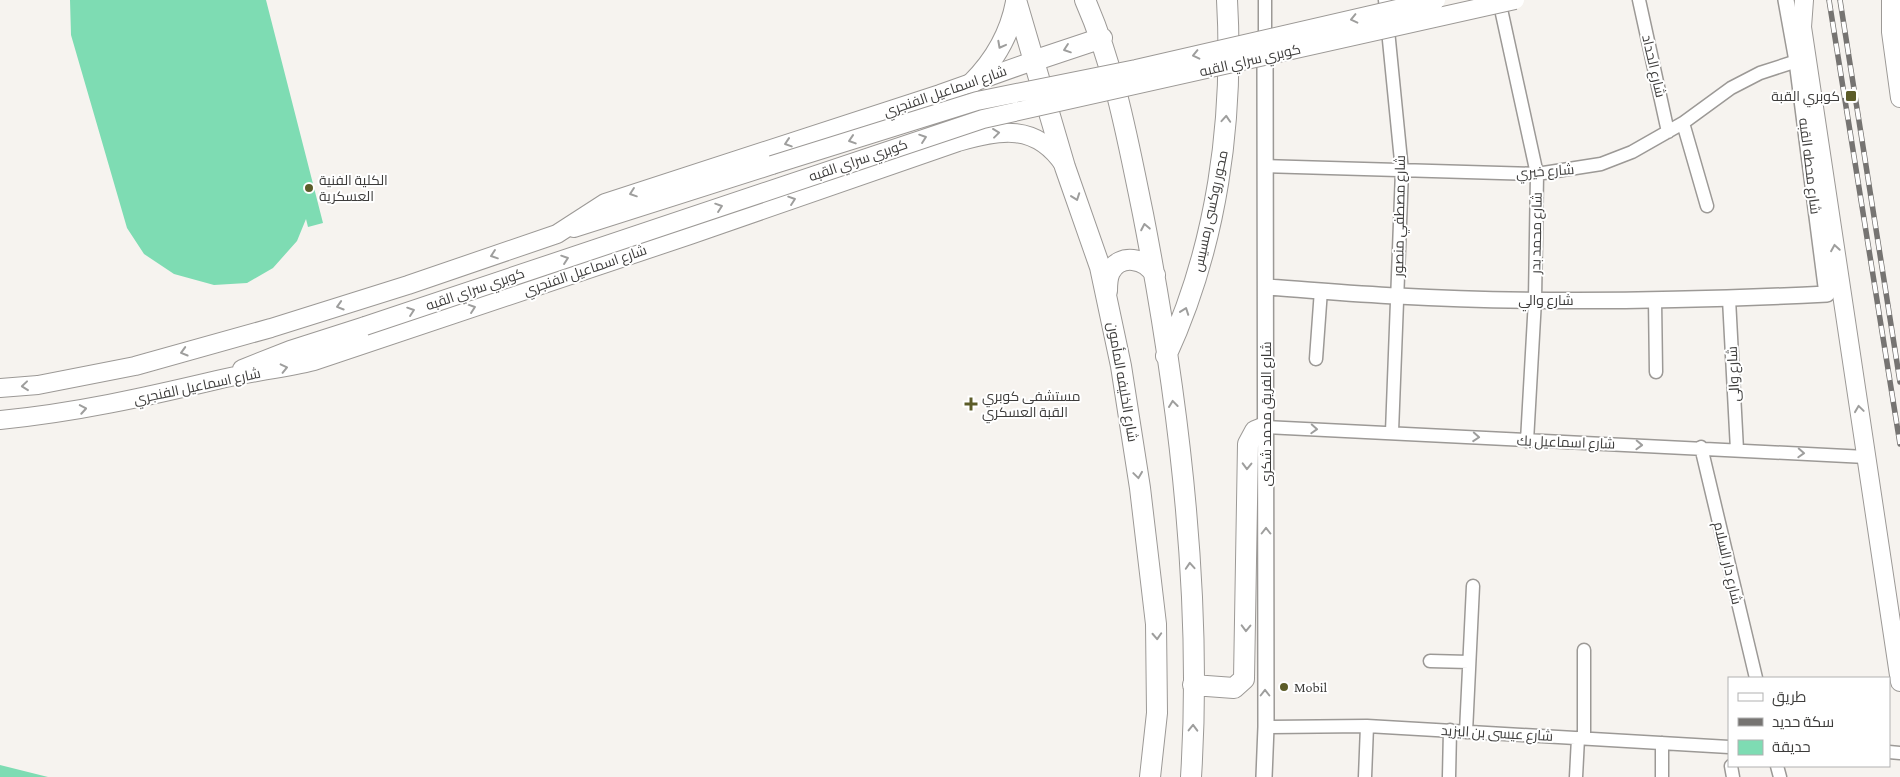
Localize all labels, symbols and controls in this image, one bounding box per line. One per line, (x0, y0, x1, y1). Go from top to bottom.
one-way arrow (1350, 13, 1359, 24)
street label: شارع الحداد (1638, 33, 1669, 99)
one-way arrow (997, 40, 1007, 49)
street label: كوبري سراي القبه (1198, 41, 1303, 83)
one-way arrow (1064, 43, 1072, 53)
one-way arrow (1191, 50, 1200, 60)
street label: شارع اسماعيل الفنجري (881, 62, 1010, 123)
place label: كوبري القبة (1771, 88, 1840, 108)
marker: كوبري القبة (1844, 89, 1858, 103)
one-way arrow (1220, 115, 1231, 123)
street label: شارع محطه القبه (1795, 117, 1824, 215)
one-way arrow (992, 128, 1000, 139)
one-way arrow (848, 134, 856, 144)
one-way arrow (918, 134, 926, 144)
street label: كوبري سراي القبه (807, 136, 911, 188)
one-way arrow (784, 137, 793, 147)
street label: محور روكسى رمسيس (1189, 149, 1231, 273)
street label: شارع مصطفي منصور (1390, 155, 1412, 278)
street label: شارع خيري (1515, 161, 1575, 185)
place label: الكلية الفنية العسكرية (319, 172, 388, 204)
marker: الكلية الفنية العسكرية (303, 182, 315, 194)
one-way arrow (630, 187, 638, 197)
street label: شارع محمد بدر (1527, 192, 1546, 275)
one-way arrow (1070, 193, 1080, 201)
one-way arrow (787, 196, 795, 206)
one-way arrow (714, 202, 723, 212)
one-way arrow (1140, 222, 1151, 231)
street label: شارع اسماعيل الفنجري (521, 241, 650, 302)
one-way arrow (1831, 244, 1841, 253)
one-way arrow (490, 249, 499, 259)
one-way arrow (560, 254, 569, 264)
street label: كوبري سراي القبه (424, 265, 528, 317)
street label: شارع والي (1518, 292, 1574, 312)
one-way arrow (336, 301, 344, 311)
one-way arrow (467, 304, 476, 314)
one-way arrow (406, 306, 415, 316)
one-way arrow (1179, 308, 1189, 316)
street label: شارع الخليفه المأمون (1104, 321, 1142, 443)
street label: شارع الفريق محمد شكرى (1258, 341, 1275, 487)
street label: شارع والى (1724, 346, 1743, 402)
one-way arrow (180, 347, 188, 357)
one-way arrow (280, 363, 289, 374)
street label: شارع اسماعيل الفنجري (132, 365, 263, 411)
one-way arrow (21, 380, 29, 391)
place label: مستشفى كوبري القبة العسكري (982, 388, 1080, 424)
marker: مستشفى كوبري القبة العسكري (964, 397, 978, 411)
one-way arrow (1168, 400, 1179, 408)
one-way arrow (79, 405, 87, 415)
one-way arrow (1854, 405, 1865, 413)
one-way arrow (1310, 423, 1318, 434)
one-way arrow (1473, 432, 1481, 443)
street label: شارع اسماعيل بك (1516, 432, 1616, 453)
one-way arrow (1636, 440, 1643, 450)
one-way arrow (1797, 448, 1805, 459)
one-way arrow (1242, 462, 1252, 470)
one-way arrow (1132, 471, 1143, 479)
street label: شارع دار السلام (1709, 520, 1745, 606)
one-way arrow (1261, 527, 1271, 534)
one-way arrow (1184, 562, 1195, 570)
one-way arrow (1241, 625, 1251, 633)
one-way arrow (1151, 632, 1162, 640)
legend (1728, 677, 1890, 767)
place label: Mobil (1294, 679, 1327, 695)
marker: Mobil (1278, 681, 1290, 693)
one-way arrow (1260, 689, 1270, 697)
text: طريق (1772, 689, 1806, 707)
text: سكة حديد (1772, 714, 1834, 730)
street label: شارع عيسى بن اليزيد (1440, 722, 1553, 745)
one-way arrow (1188, 724, 1198, 732)
text: حديقة (1772, 739, 1811, 755)

